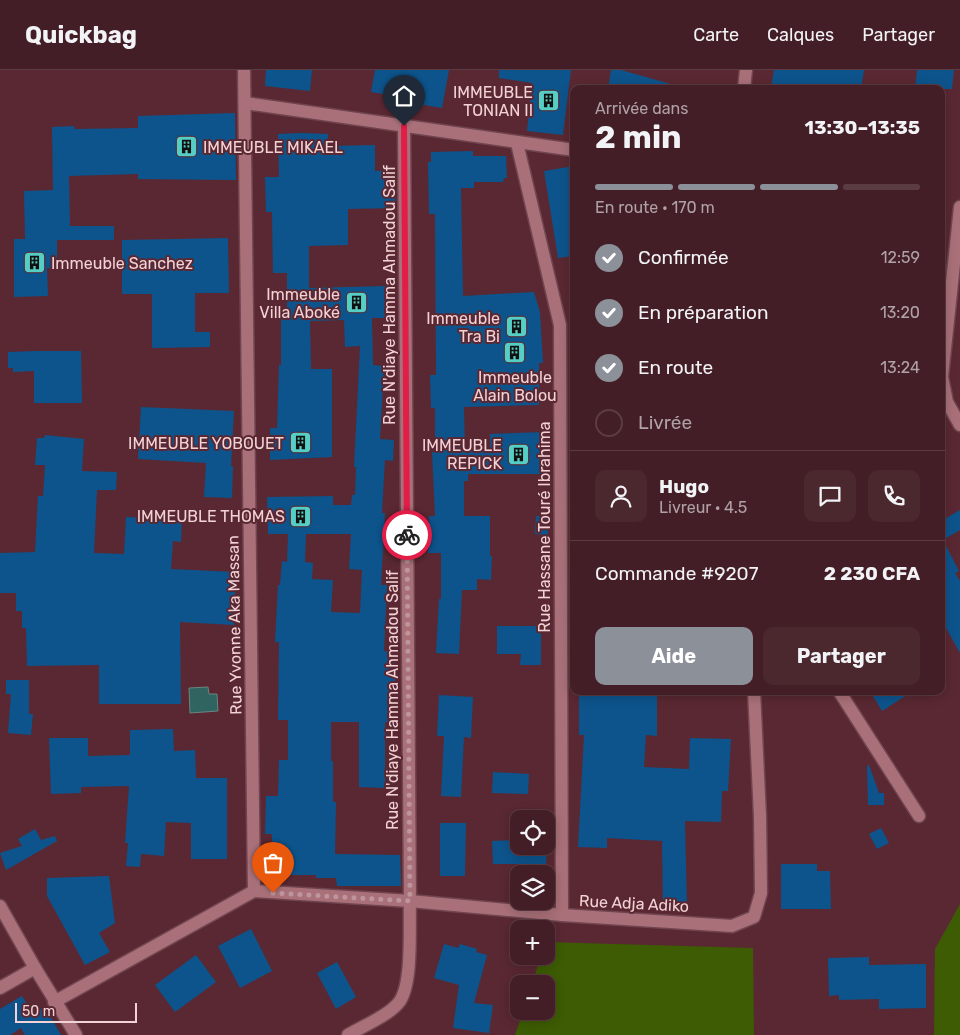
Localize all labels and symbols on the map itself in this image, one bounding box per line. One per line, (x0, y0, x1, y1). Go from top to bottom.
pin (383, 75, 425, 126)
place label: IMMEUBLE TONIAN II (453, 83, 533, 120)
building icon: IMMEUBLE TONIAN II (537, 89, 561, 113)
building icon: IMMEUBLE MIKAEL (175, 135, 199, 159)
place label: IMMEUBLE MIKAEL (203, 138, 343, 157)
street label: Rue N'diaye Hamma Ahmadou Salif (380, 164, 399, 425)
building icon: Immeuble Sanchez (23, 251, 47, 275)
place label: Immeuble Sanchez (51, 254, 193, 273)
place label: Immeuble Villa Aboké (259, 285, 340, 322)
building icon: Immeuble Villa Aboké (344, 291, 368, 315)
place label: Immeuble Tra Bi (426, 309, 500, 346)
building icon: Immeuble Tra Bi (504, 315, 528, 339)
building icon: Immeuble Alain Bolou (503, 341, 527, 365)
place label: Immeuble Alain Bolou (473, 368, 557, 405)
street label: Rue Hassane Touré Ibrahima (535, 421, 554, 633)
building icon: IMMEUBLE YOBOUET (288, 431, 312, 455)
place label: IMMEUBLE YOBOUET (128, 434, 284, 453)
place label: IMMEUBLE REPICK (422, 436, 502, 473)
building icon: IMMEUBLE REPICK (506, 442, 530, 466)
building icon: IMMEUBLE THOMAS (289, 504, 313, 528)
place label: IMMEUBLE THOMAS (137, 507, 285, 526)
courier (382, 510, 432, 560)
street label: Rue Yvonne Aka Massan (223, 535, 246, 715)
street label: Rue N'diaye Hamma Ahmadou Salif (383, 569, 402, 830)
pin (252, 842, 294, 893)
street label: Rue Adja Adiko (578, 891, 689, 916)
scale bar (15, 1000, 138, 1023)

